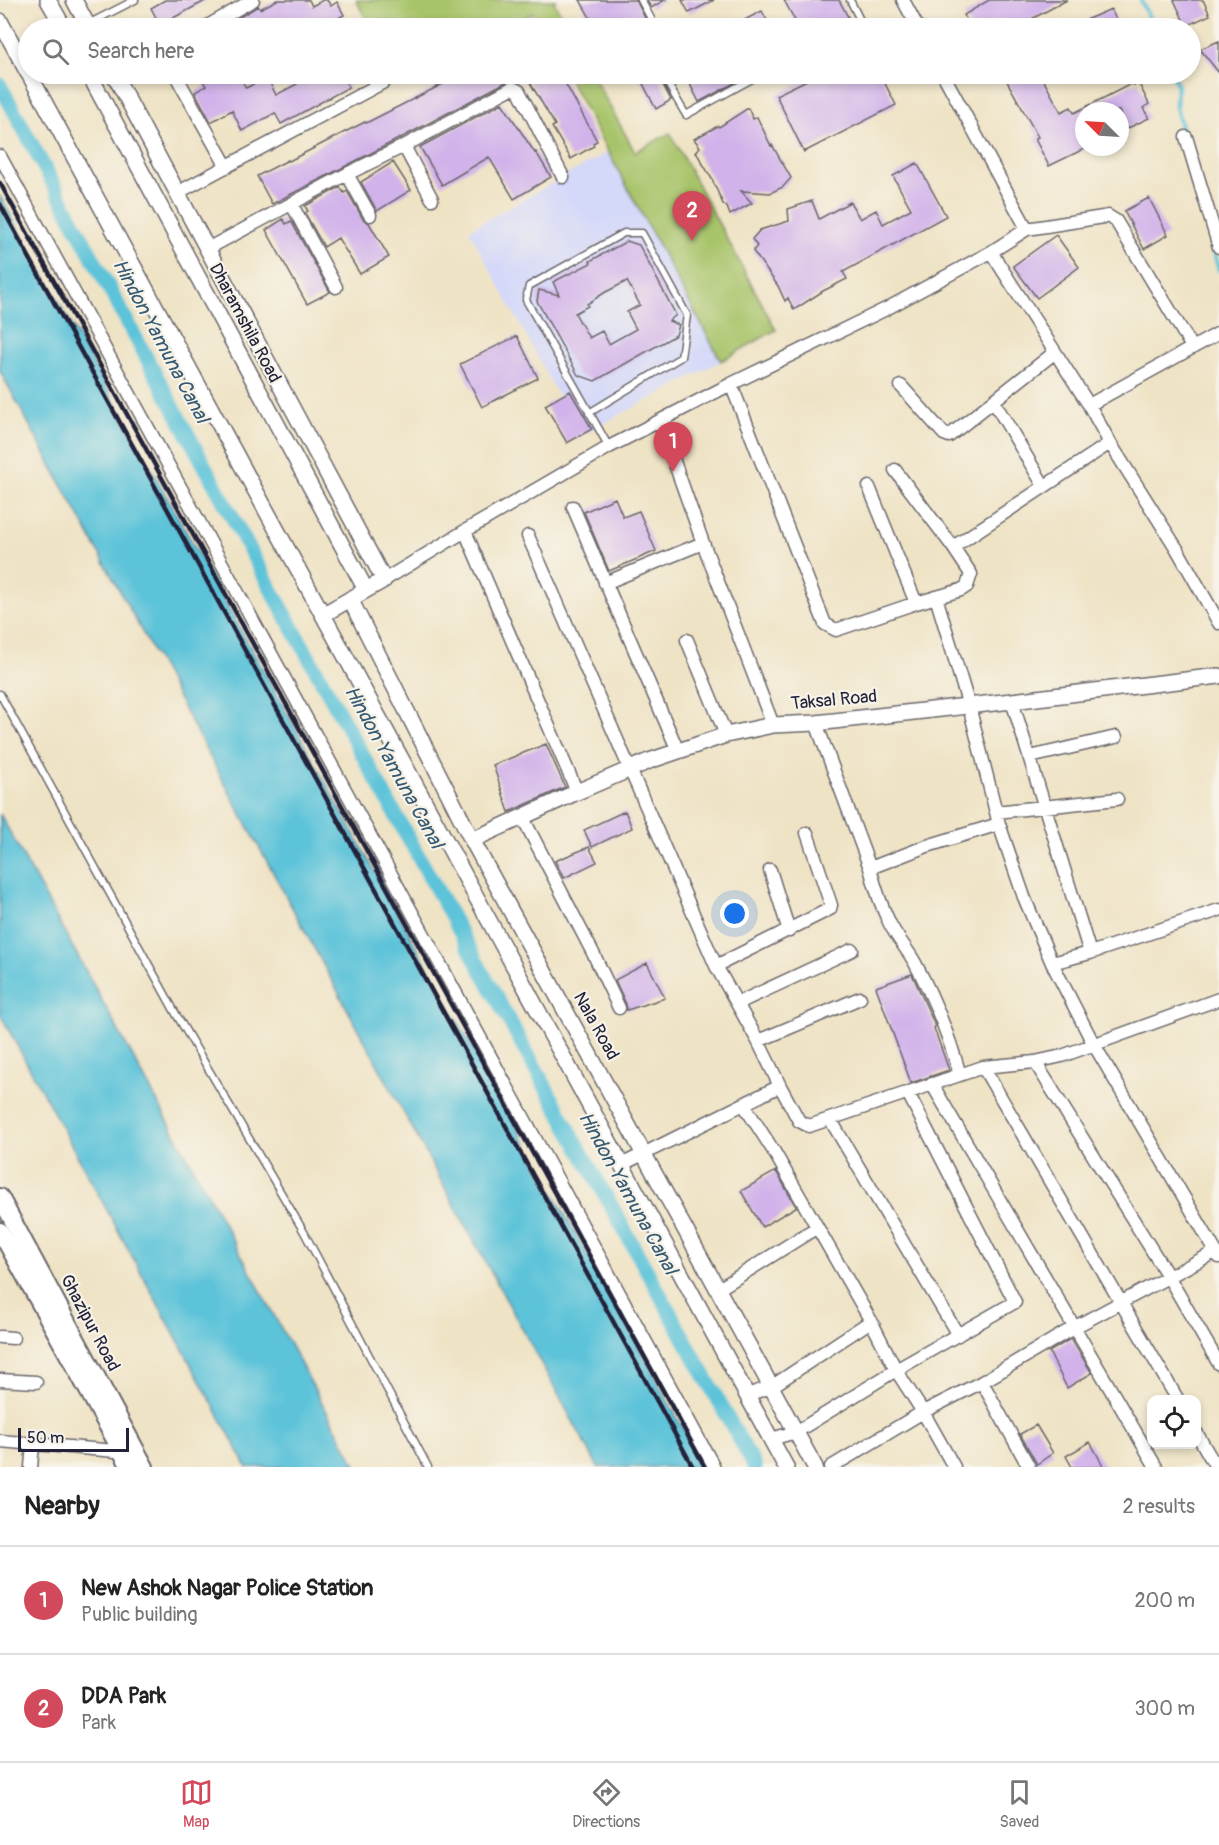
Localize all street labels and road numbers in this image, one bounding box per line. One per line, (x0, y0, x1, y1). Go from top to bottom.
street label: Dharamshila Road (204, 259, 286, 387)
street label: Taksal Road (790, 685, 878, 715)
street label: Nala Road (568, 988, 624, 1064)
street label: Ghazipur Road (55, 1271, 125, 1375)

